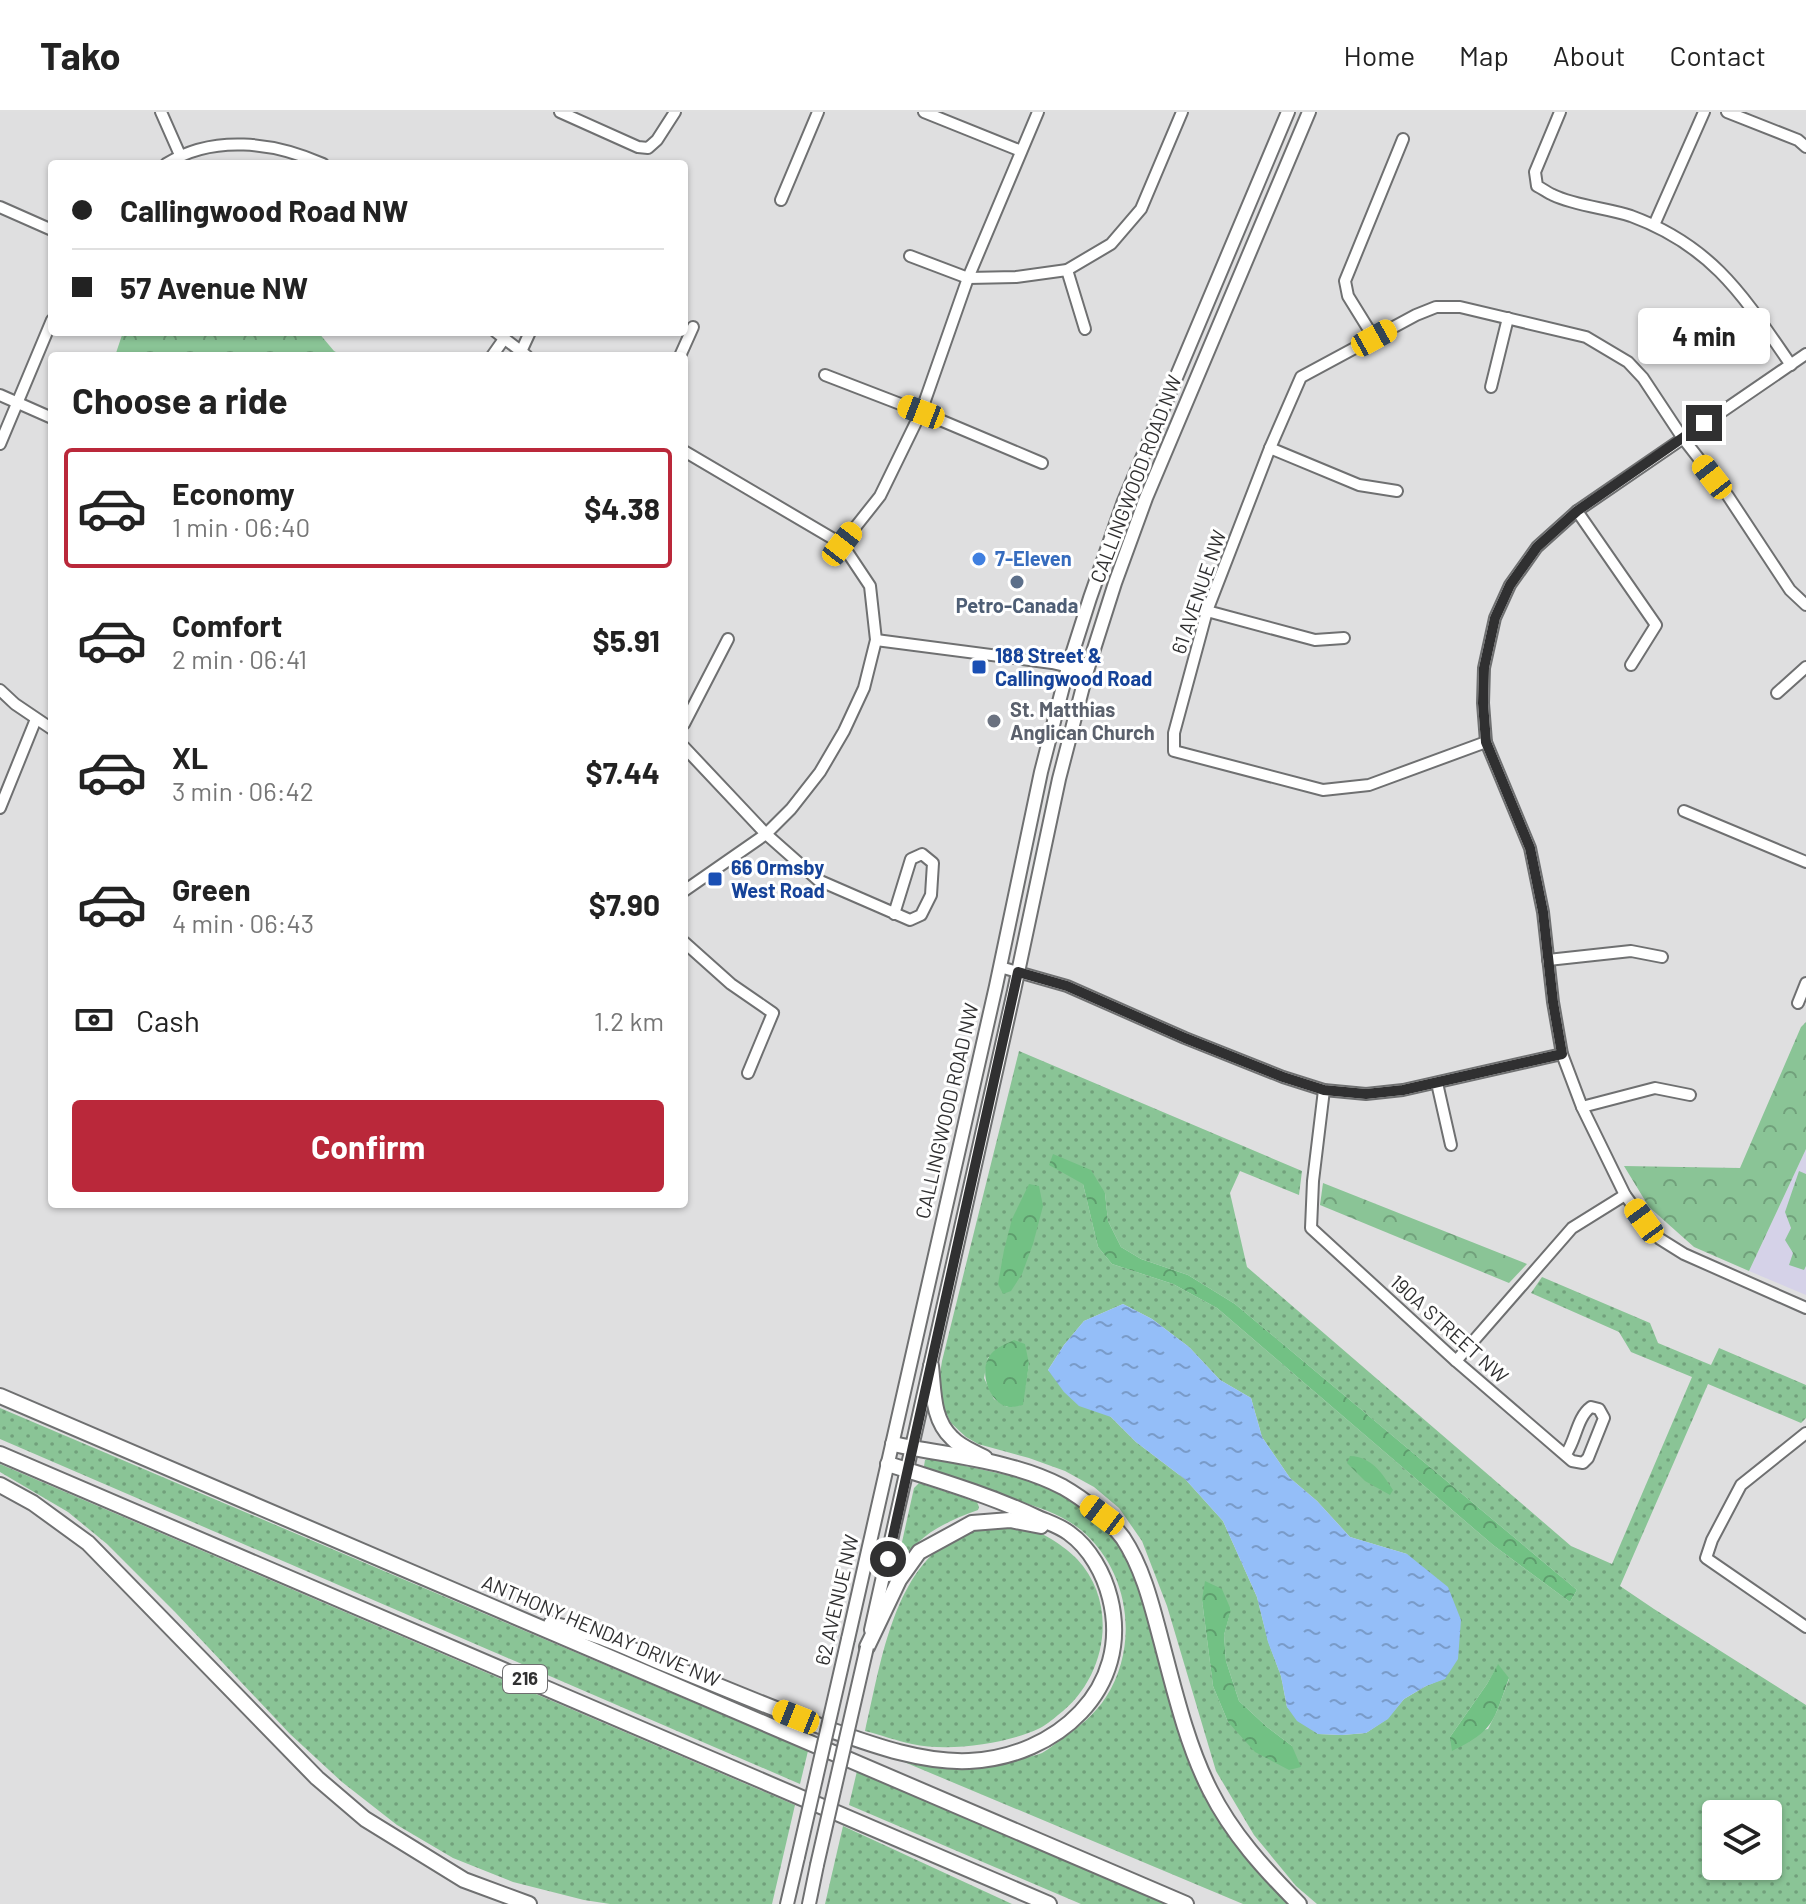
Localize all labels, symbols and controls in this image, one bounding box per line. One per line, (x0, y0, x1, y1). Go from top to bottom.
text: Tako (40, 32, 121, 78)
text: Home (1344, 38, 1415, 72)
text: Map (1459, 38, 1509, 72)
text: About (1553, 38, 1625, 72)
text: Contact (1669, 38, 1766, 72)
text: Callingwood Road NW (120, 192, 408, 228)
text: 57 Avenue NW (120, 269, 308, 305)
callout: 4 min (1638, 307, 1770, 363)
car (1347, 316, 1401, 360)
text: 4 min (1672, 320, 1736, 351)
street label: CALLINGWOOD ROAD NW (1084, 371, 1186, 586)
text: Choose a ride (72, 378, 288, 421)
car (894, 392, 948, 432)
route end (1686, 405, 1722, 441)
car (1688, 451, 1736, 503)
icon: car (76, 472, 148, 544)
text: Economy (172, 475, 295, 511)
text: $4.38 (584, 490, 660, 526)
text: 1 min · 06:40 (172, 511, 310, 542)
car (818, 518, 866, 570)
street label: 61 AVENUE NW (1166, 526, 1231, 657)
place label: 7-Eleven (995, 546, 1072, 570)
marker: 7-Eleven (970, 550, 988, 568)
marker: Petro-Canada (1008, 573, 1026, 591)
place label: Petro-Canada (956, 593, 1078, 617)
icon: car (76, 604, 148, 676)
text: Comfort (172, 607, 282, 643)
text: $5.91 (593, 622, 660, 658)
text: 2 min · 06:41 (172, 643, 307, 674)
place label: 188 Street & Callingwood Road (995, 643, 1152, 690)
marker: 188 Street & Callingwood Road (970, 658, 988, 676)
place label: St. Matthias Anglican Church (1010, 697, 1155, 744)
marker: St. Matthias Anglican Church (985, 712, 1003, 730)
icon: car (76, 736, 148, 808)
text: XL (172, 739, 208, 775)
text: $7.44 (586, 754, 660, 790)
text: 3 min · 06:42 (172, 775, 314, 806)
place label: 66 Ormsby West Road (731, 855, 825, 902)
icon: car (76, 868, 148, 940)
marker: 66 Ormsby West Road (706, 870, 724, 888)
text: Green (172, 871, 251, 907)
text: $7.90 (589, 886, 660, 922)
text: 4 min · 06:43 (172, 907, 314, 938)
icon: cash (72, 998, 116, 1042)
street label: CALLINGWOOD ROAD NW (910, 1000, 983, 1221)
text: Cash (136, 1002, 200, 1038)
text: 1.2 km (594, 1005, 664, 1036)
button: Confirm (72, 1100, 664, 1192)
car (1620, 1195, 1668, 1247)
street label: 190A STREET NW (1386, 1269, 1514, 1388)
car (1076, 1491, 1128, 1539)
street label: 62 AVENUE NW (809, 1532, 863, 1667)
route start (870, 1541, 906, 1577)
street label: ANTHONY HENDAY DRIVE NW (479, 1569, 724, 1691)
road number: 216 (503, 1665, 547, 1693)
car (769, 1697, 823, 1737)
map controls (1702, 1800, 1782, 1880)
button: layers (1702, 1800, 1782, 1880)

